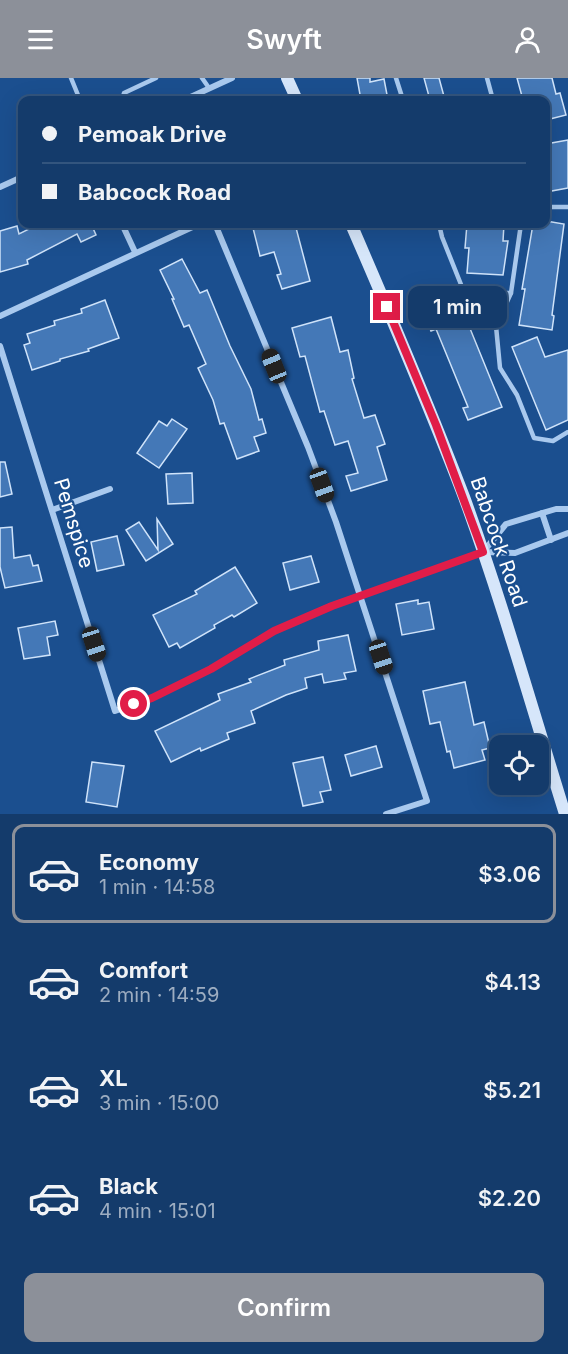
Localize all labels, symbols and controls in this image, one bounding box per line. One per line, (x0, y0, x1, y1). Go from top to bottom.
icon: menu (24, 23, 57, 56)
text: Swyft (246, 23, 322, 56)
icon: person (511, 23, 544, 56)
text: Pemoak Drive (78, 121, 227, 147)
text: Babcock Road (78, 179, 231, 205)
callout: 1 min (408, 286, 507, 328)
route end (373, 293, 400, 320)
text: 1 min (433, 295, 482, 319)
car (259, 346, 289, 386)
car (307, 465, 337, 505)
street label: Babcock Road (465, 474, 533, 610)
street label: Pemspice (49, 475, 99, 571)
car (80, 624, 108, 664)
car (367, 637, 395, 677)
route start (120, 690, 147, 717)
map controls (489, 735, 549, 795)
button: locate (489, 735, 549, 795)
icon: car (27, 847, 81, 901)
text: Economy (99, 849, 199, 875)
text: $3.06 (478, 861, 541, 887)
text: 1 min · 14:58 (99, 875, 215, 899)
icon: car (27, 955, 81, 1009)
text: Comfort (99, 957, 188, 983)
text: $4.13 (484, 969, 541, 995)
text: 2 min · 14:59 (99, 983, 219, 1007)
icon: car (27, 1063, 81, 1117)
text: XL (99, 1065, 128, 1091)
text: $5.21 (483, 1077, 541, 1103)
text: 3 min · 15:00 (99, 1091, 219, 1115)
icon: car (27, 1171, 81, 1225)
text: Black (99, 1173, 158, 1199)
text: $2.20 (478, 1185, 541, 1211)
text: 4 min · 15:01 (99, 1199, 216, 1223)
button: Confirm (24, 1273, 544, 1342)

